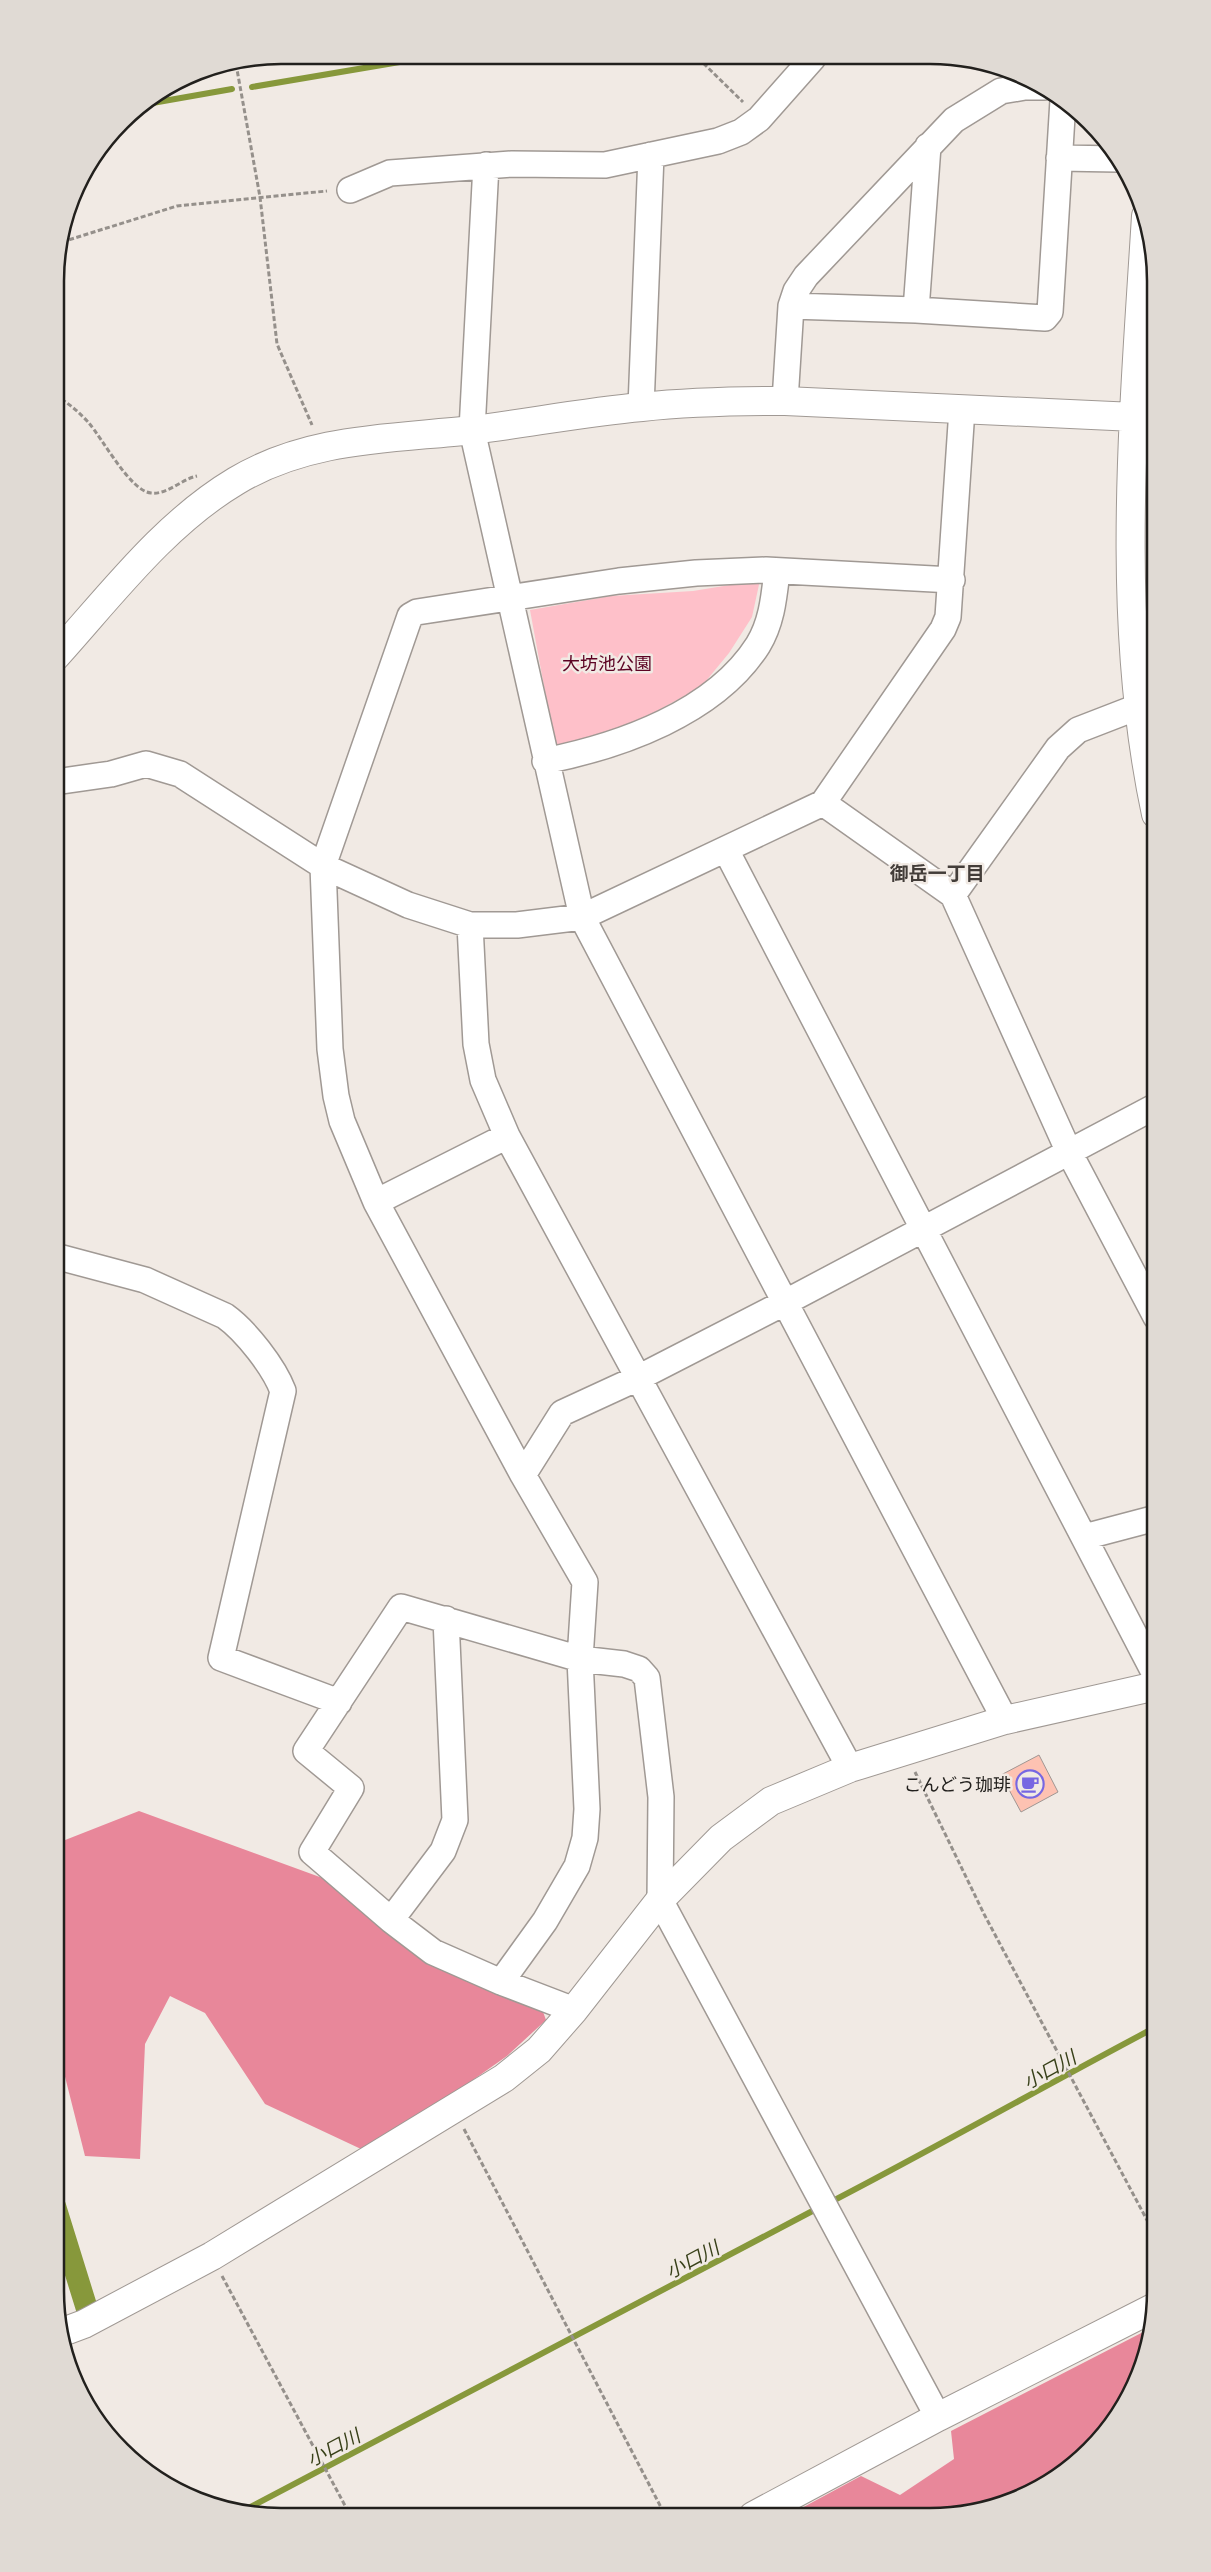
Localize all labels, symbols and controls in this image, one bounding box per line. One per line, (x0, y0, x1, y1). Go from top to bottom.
park label: 大坊池公園 (562, 652, 652, 674)
district label: 御岳一丁目 (889, 861, 985, 884)
cafe icon: こんどう珈琲 (1015, 1769, 1045, 1799)
place label: こんどう珈琲 (904, 1773, 1011, 1795)
water label: 小口川 (1018, 2044, 1081, 2093)
water label: 小口川 (661, 2235, 724, 2283)
water label: 小口川 (302, 2423, 365, 2471)

